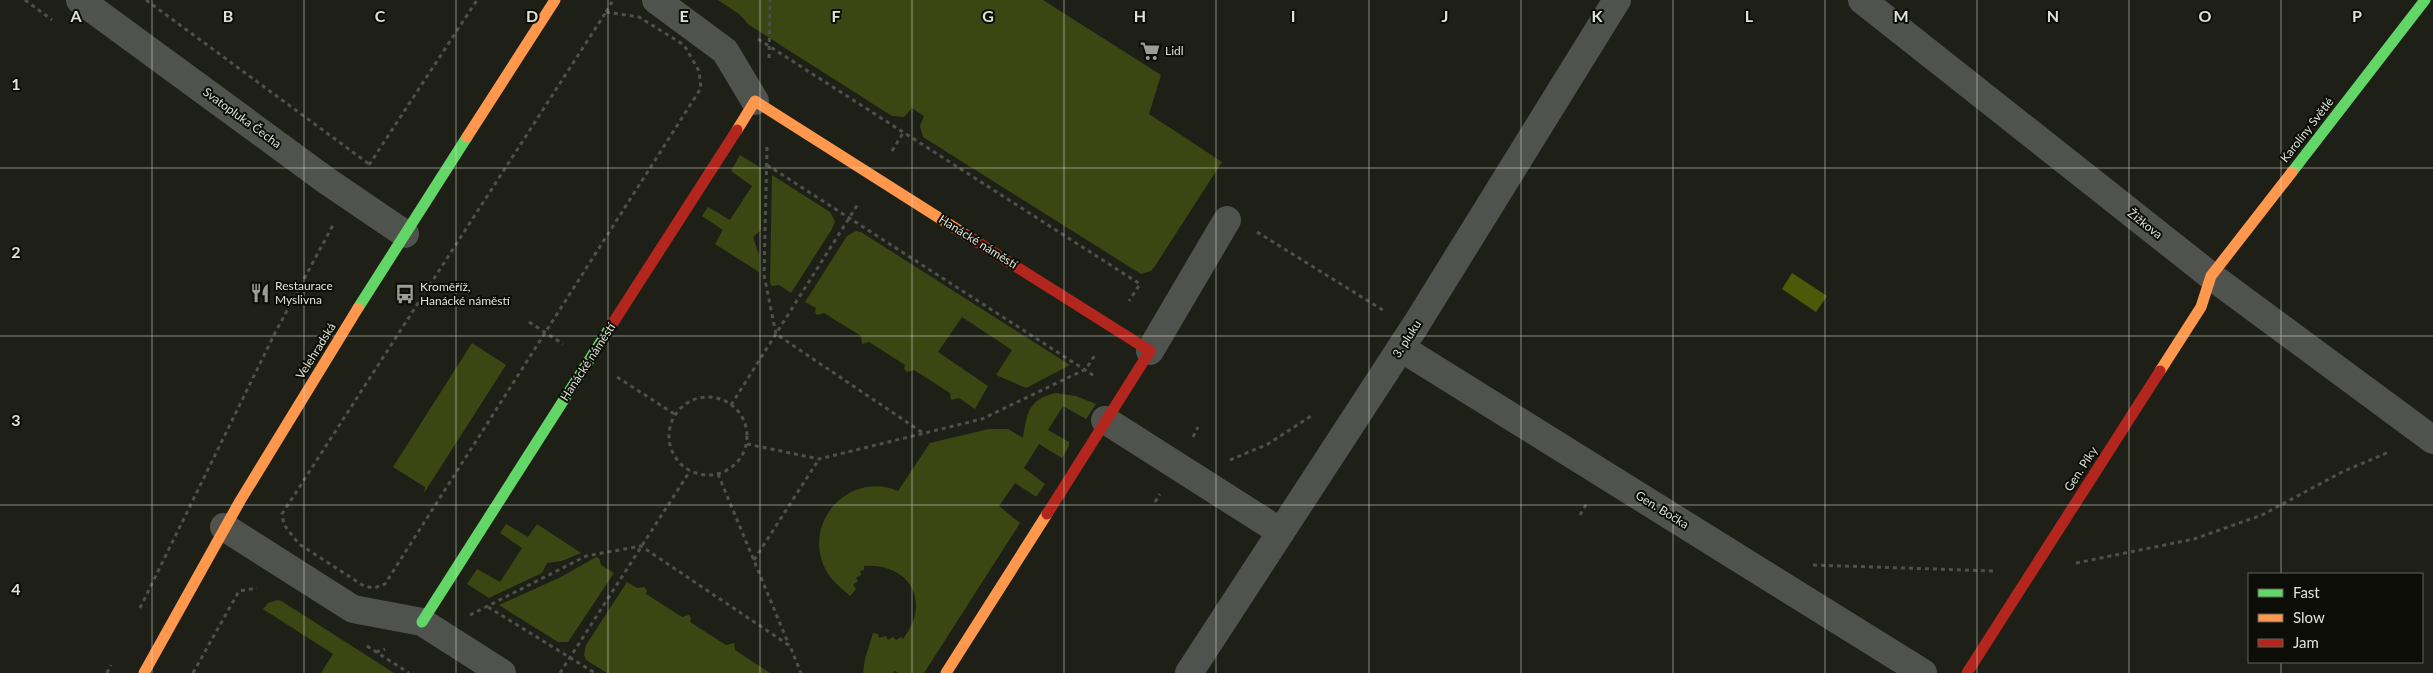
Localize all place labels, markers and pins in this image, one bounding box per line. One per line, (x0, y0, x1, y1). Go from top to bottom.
supermarket icon: Lidl (1139, 40, 1161, 62)
place label: Lidl (1165, 43, 1184, 58)
place label: Restaurace Myslivna (275, 278, 333, 307)
place label: Kroměříž, Hanácké náměstí (420, 279, 511, 308)
restaurant icon: Restaurace Myslivna (249, 282, 271, 304)
bus stop icon: Kroměříž, Hanácké náměstí (394, 283, 416, 305)

